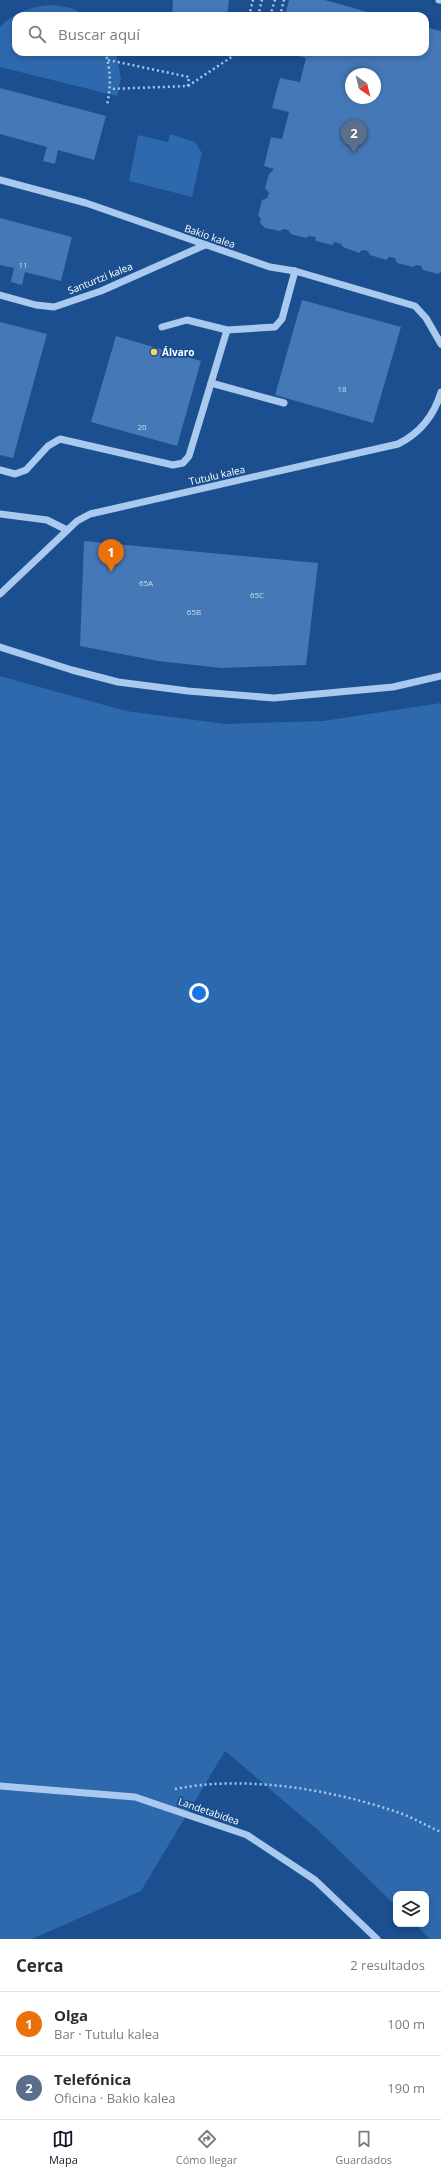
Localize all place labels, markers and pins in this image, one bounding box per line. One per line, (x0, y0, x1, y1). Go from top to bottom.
pin: 2 (341, 120, 367, 153)
place label: Álvaro (162, 345, 194, 359)
marker: Álvaro (149, 347, 159, 357)
pin: 1 (98, 539, 124, 572)

